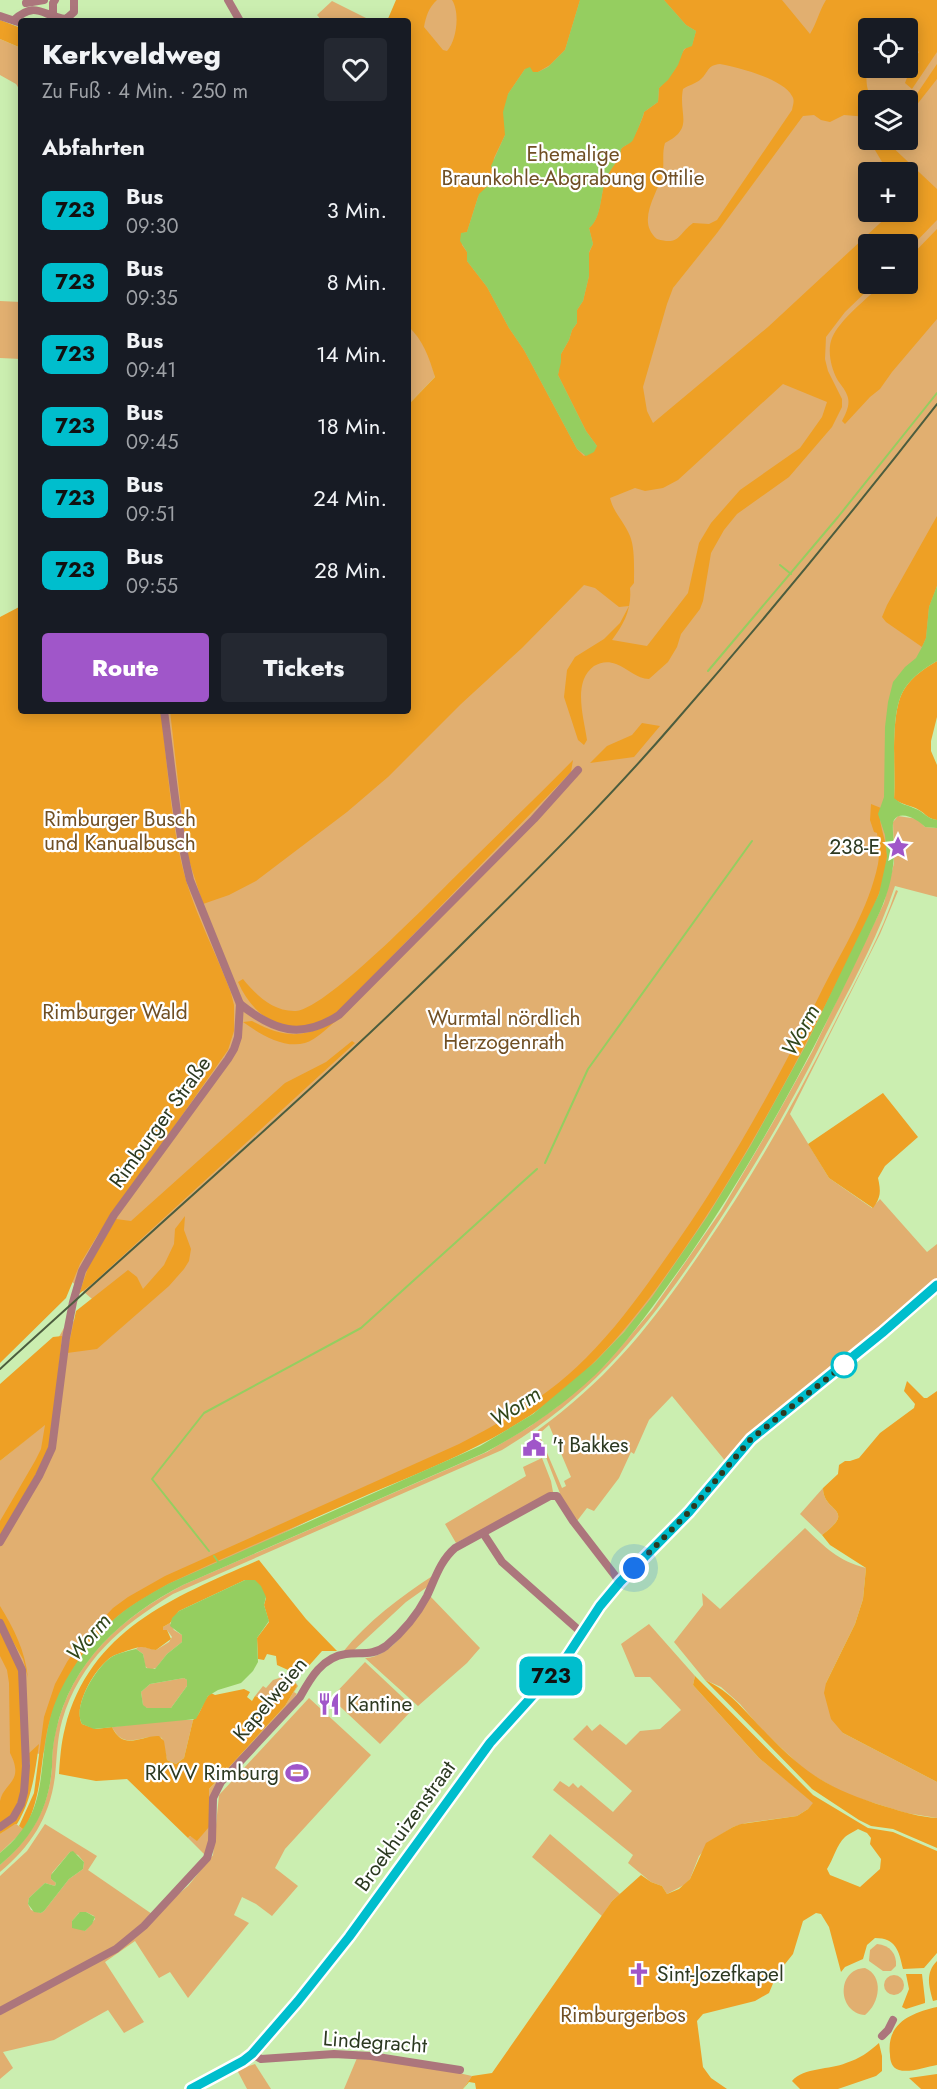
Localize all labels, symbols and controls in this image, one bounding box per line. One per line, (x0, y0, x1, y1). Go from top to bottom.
map controls (858, 18, 918, 294)
button: locate (858, 18, 918, 78)
text: Kerkveldweg (42, 34, 221, 75)
button: heart (324, 38, 387, 101)
text: Zu Fuß · 4 Min. · 250 m (42, 77, 248, 106)
button: layers (858, 90, 918, 150)
text: Abfahrten (42, 131, 145, 163)
park label: Ehemalige Braunkohle-Abgrabung Ottilie (441, 139, 705, 193)
button: + (858, 162, 918, 222)
text: Bus (126, 180, 163, 212)
text: 3 Min. (327, 194, 387, 226)
text: 723 (55, 195, 95, 225)
text: 09:30 (126, 212, 178, 241)
button: − (858, 234, 918, 294)
text: Bus (126, 252, 163, 284)
text: 8 Min. (327, 266, 387, 298)
text: 723 (55, 267, 95, 297)
text: 09:35 (126, 284, 178, 313)
text: Bus (126, 324, 163, 356)
text: 14 Min. (316, 338, 387, 370)
text: 723 (55, 339, 95, 369)
text: 09:41 (126, 356, 176, 385)
text: Bus (126, 396, 163, 428)
text: 18 Min. (317, 410, 387, 442)
text: 723 (55, 411, 95, 441)
text: 09:45 (126, 428, 178, 457)
text: Bus (126, 468, 163, 500)
text: 24 Min. (313, 482, 387, 514)
text: 723 (55, 483, 95, 513)
text: 09:51 (126, 500, 176, 529)
text: Bus (126, 540, 163, 572)
text: 28 Min. (314, 554, 387, 586)
text: 723 (55, 555, 95, 585)
text: 09:55 (126, 572, 178, 601)
button: Route (42, 633, 209, 702)
button: Tickets (221, 633, 387, 702)
park label: Rimburger Busch und Kanualbusch (44, 804, 196, 858)
place label: 238-E (829, 832, 880, 862)
place icon: 238-E (885, 834, 911, 860)
park label: Rimburger Wald (42, 997, 188, 1027)
water label: Worm (773, 998, 827, 1062)
park label: Wurmtal nördlich Herzogenrath (427, 1003, 581, 1057)
street label: Rimburger Straße (102, 1050, 218, 1194)
unlabelled marker (831, 1352, 857, 1378)
water label: Worm (483, 1378, 547, 1434)
place label: 't Bakkes (552, 1430, 629, 1460)
public building icon: 't Bakkes (521, 1432, 547, 1458)
your location (619, 1553, 649, 1583)
water label: Worm (58, 1606, 118, 1668)
street label: Kapelweien (226, 1650, 314, 1748)
line badge: 723 (516, 1656, 586, 1696)
text: 723 (531, 1661, 571, 1691)
place label: Kantine (347, 1689, 413, 1719)
restaurant icon: Kantine (316, 1691, 342, 1717)
street label: Broekhuizenstraat (347, 1755, 463, 1897)
place label: RKVV Rimburg (145, 1758, 279, 1788)
sports icon: RKVV Rimburg (284, 1760, 310, 1786)
place label: Sint-Jozefkapel (657, 1959, 784, 1989)
church icon: Sint-Jozefkapel (626, 1961, 652, 1987)
park label: Rimburgerbos (560, 2000, 686, 2030)
street label: Lindegracht (322, 2023, 428, 2061)

